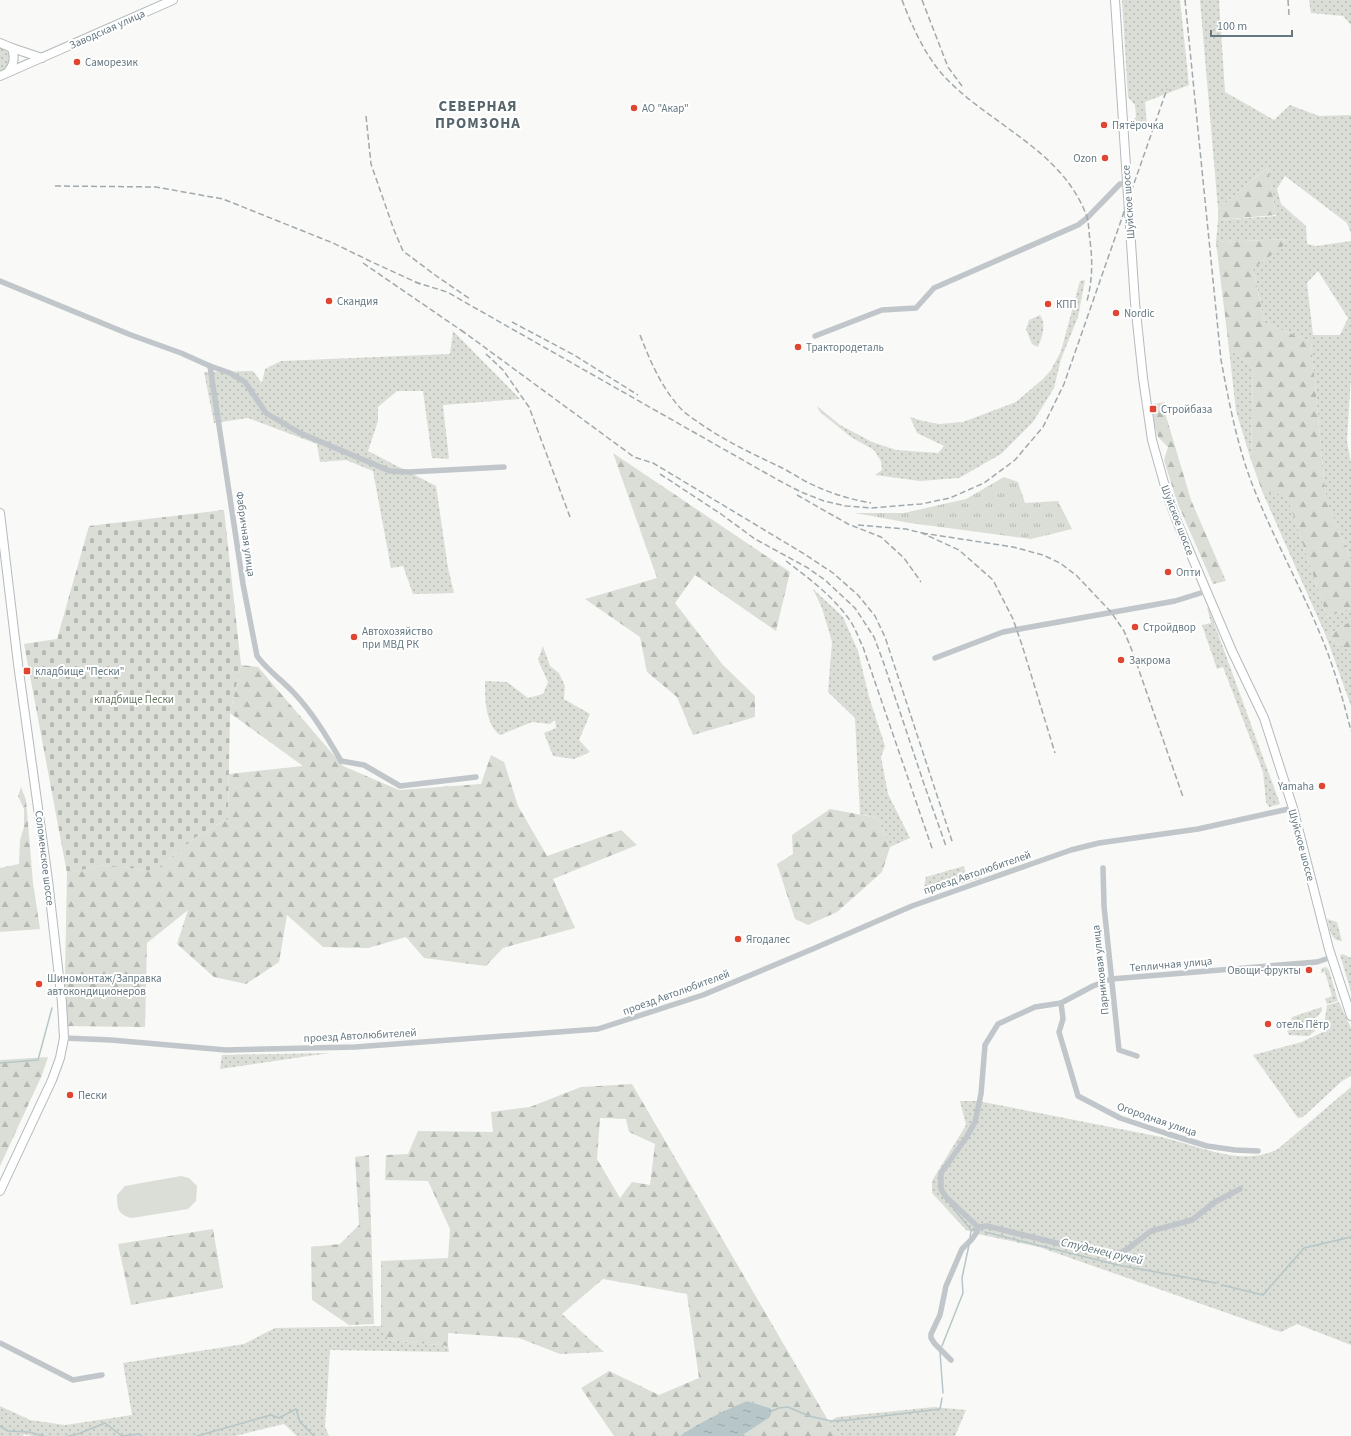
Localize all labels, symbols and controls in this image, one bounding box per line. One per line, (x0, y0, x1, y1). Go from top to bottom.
street label: Заводская улица (67, 6, 148, 53)
scale bar (1211, 12, 1292, 38)
text: 100 m (1217, 18, 1247, 35)
place label: Саморезик (85, 55, 139, 70)
marker: Саморезик (72, 57, 82, 67)
district label: СЕВЕРНАЯ ПРОМЗОНА (435, 96, 521, 134)
place label: АО "Акар" (642, 101, 689, 116)
marker: АО "Акар" (629, 103, 639, 113)
place label: Пятёрочка (1112, 118, 1164, 133)
marker: Пятёрочка (1099, 120, 1109, 130)
place label: Ozon (1073, 151, 1097, 166)
marker: Ozon (1100, 153, 1110, 163)
street label: Шуйское шоссе (1118, 164, 1139, 239)
place label: Скандия (337, 294, 378, 309)
marker: Скандия (324, 296, 334, 306)
place label: КПП (1056, 297, 1077, 312)
marker: КПП (1043, 299, 1053, 309)
place label: Nordic (1124, 306, 1155, 321)
marker: Nordic (1111, 308, 1121, 318)
place label: Трактородеталь (806, 340, 884, 355)
marker: Трактородеталь (793, 342, 803, 352)
place label: Стройбаза (1161, 402, 1212, 417)
marker: Стройбаза (1148, 404, 1158, 414)
street label: Шуйское шоссе (1157, 483, 1198, 558)
street label: Фабричная улица (232, 491, 259, 578)
place label: Опти (1176, 565, 1201, 580)
marker: Опти (1163, 567, 1173, 577)
place label: Стройдвор (1143, 620, 1196, 635)
marker: Стройдвор (1130, 622, 1140, 632)
place label: Автохозяйство при МВД РК (362, 624, 433, 652)
marker: Автохозяйство при МВД РК (349, 632, 359, 642)
place label: Закрома (1129, 653, 1171, 668)
marker: Закрома (1116, 655, 1126, 665)
place label: кладбище "Пески" (35, 664, 125, 679)
marker: кладбище "Пески" (22, 666, 32, 676)
park label: кладбище Пески (94, 692, 174, 707)
place label: Yamaha (1277, 779, 1314, 794)
marker: Yamaha (1317, 781, 1327, 791)
street label: Шуйское шоссе (1285, 807, 1318, 883)
street label: Соломенское шоссе (31, 810, 58, 907)
street label: проезд Автолюбителей (921, 847, 1033, 898)
street label: Парниковая улица (1088, 924, 1113, 1016)
place label: Ягодалес (746, 932, 790, 947)
marker: Ягодалес (733, 934, 743, 944)
street label: Тепличная улица (1129, 953, 1213, 976)
place label: Овощи-фрукты (1227, 963, 1301, 978)
marker: Овощи-фрукты (1304, 965, 1314, 975)
street label: проезд Автолюбителей (621, 966, 732, 1019)
place label: Шиномонтаж/Заправка автокондиционеров (47, 971, 162, 999)
marker: Шиномонтаж/Заправка автокондиционеров (34, 979, 44, 989)
place label: отель Пётр (1276, 1017, 1329, 1032)
marker: отель Пётр (1263, 1019, 1273, 1029)
street label: проезд Автолюбителей (303, 1025, 417, 1046)
place label: Пески (78, 1088, 107, 1103)
marker: Пески (65, 1090, 75, 1100)
street label: Огородная улица (1115, 1099, 1199, 1140)
water label: Студенец ручей (1059, 1234, 1145, 1269)

